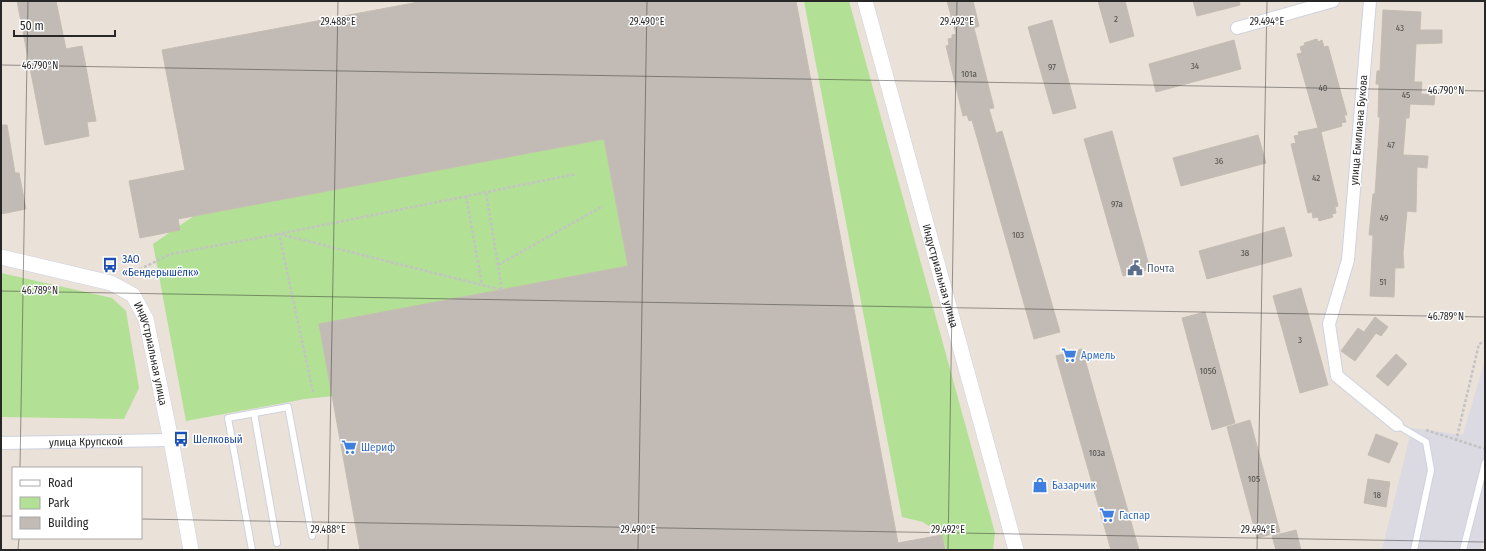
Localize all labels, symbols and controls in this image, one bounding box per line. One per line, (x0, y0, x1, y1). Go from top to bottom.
scale bar (14, 12, 115, 38)
house number: 2 (1114, 14, 1118, 24)
text: 29.488°E (320, 16, 356, 28)
text: 29.490°E (629, 16, 665, 28)
text: 29.492°E (940, 16, 974, 28)
text: 29.494°E (1250, 16, 1285, 28)
text: 50 m (20, 19, 44, 33)
house number: 43 (1396, 23, 1404, 33)
text: 46.790°N (22, 60, 58, 72)
house number: 34 (1191, 61, 1200, 71)
house number: 97 (1048, 62, 1056, 72)
house number: 101а (961, 69, 978, 79)
street label: улица Емилиана Букова (1348, 74, 1370, 186)
house number: 40 (1318, 83, 1328, 93)
text: 46.790°N (1428, 85, 1464, 97)
house number: 45 (1402, 90, 1410, 100)
house number: 47 (1387, 140, 1395, 150)
house number: 36 (1215, 156, 1224, 166)
house number: 42 (1312, 173, 1320, 183)
house number: 97а (1111, 199, 1124, 209)
house number: 49 (1380, 213, 1388, 223)
street label: Индустриальная улица (920, 222, 961, 329)
house number: 103 (1012, 230, 1024, 240)
house number: 38 (1241, 248, 1250, 258)
place label: ЗАО «Бендерышёлк» (122, 253, 199, 279)
bus stop icon: ЗАО «Бендерышёлк» (101, 256, 119, 274)
public building icon: Почта (1126, 259, 1144, 277)
place label: Почта (1147, 262, 1174, 275)
house number: 51 (1379, 277, 1387, 287)
text: 46.789°N (22, 285, 58, 297)
street label: Индустриальная улица (131, 299, 170, 407)
text: 46.789°N (1428, 311, 1464, 323)
house number: 3 (1298, 335, 1302, 345)
supermarket icon: Армель (1060, 346, 1078, 364)
place label: Армель (1081, 349, 1115, 362)
house number: 105б (1199, 366, 1217, 376)
bus stop icon: Шелковый (172, 430, 190, 448)
place label: Шелковый (193, 433, 243, 446)
street label: улица Крупской (49, 434, 123, 449)
supermarket icon: Шериф (340, 438, 358, 456)
place label: Шериф (361, 441, 395, 454)
house number: 103а (1089, 448, 1106, 458)
legend (12, 467, 142, 539)
house number: 105 (1248, 474, 1260, 484)
text: Road (48, 476, 73, 490)
shop icon: Базарчик (1031, 476, 1049, 494)
place label: Базарчик (1052, 479, 1097, 492)
house number: 18 (1373, 490, 1382, 500)
text: Park (48, 496, 70, 510)
supermarket icon: Гаспар (1098, 506, 1116, 524)
place label: Гаспар (1119, 509, 1150, 522)
text: Building (48, 516, 89, 530)
text: 29.488°E (310, 524, 346, 536)
text: 29.490°E (620, 524, 656, 536)
text: 29.492°E (931, 524, 965, 536)
text: 29.494°E (1241, 524, 1276, 536)

